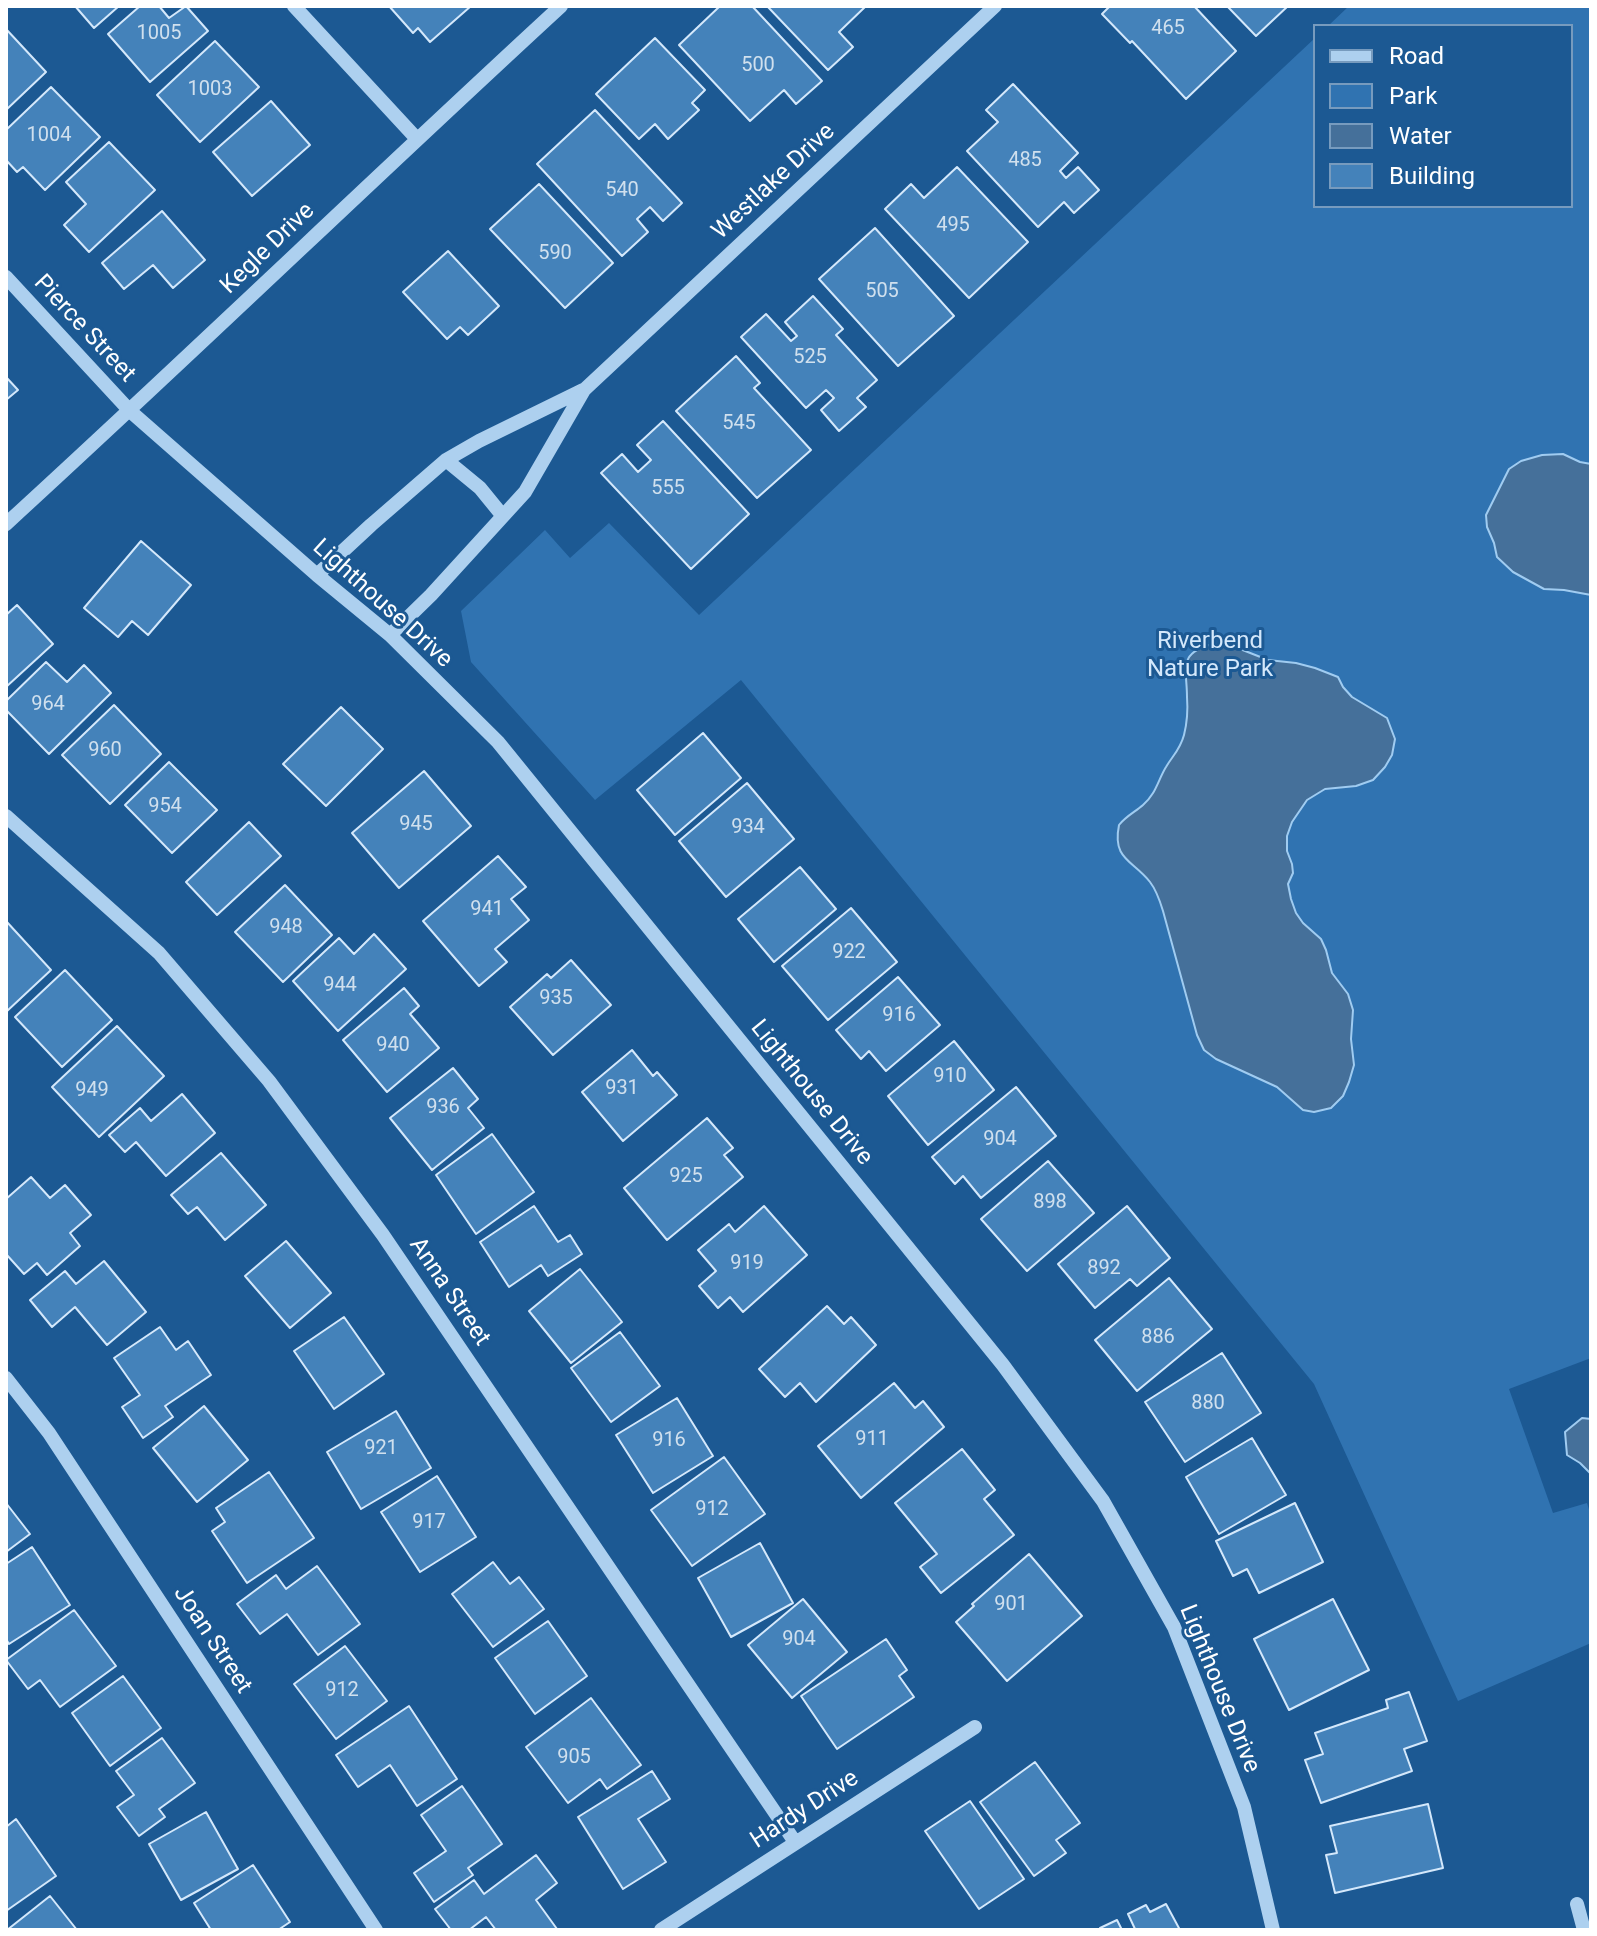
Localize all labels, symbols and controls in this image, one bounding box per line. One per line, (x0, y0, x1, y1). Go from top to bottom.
house number: 465 (1151, 17, 1185, 41)
house number: 1005 (137, 22, 181, 46)
legend (1313, 24, 1573, 208)
text: Road (1389, 42, 1444, 70)
house number: 500 (741, 54, 775, 78)
house number: 1003 (188, 78, 232, 102)
text: Park (1389, 82, 1437, 110)
street label: Westlake Drive (707, 118, 841, 246)
text: Water (1389, 122, 1452, 150)
house number: 1004 (27, 124, 71, 148)
house number: 485 (1008, 149, 1042, 173)
text: Building (1389, 162, 1475, 190)
house number: 540 (605, 179, 639, 203)
street label: Kegle Drive (215, 197, 321, 301)
house number: 495 (936, 214, 970, 238)
house number: 590 (538, 242, 572, 266)
street label: Pierce Street (27, 269, 141, 389)
house number: 505 (865, 280, 899, 304)
house number: 525 (793, 346, 827, 370)
house number: 545 (722, 412, 756, 436)
house number: 555 (651, 477, 685, 501)
street label: Lighthouse Drive (306, 534, 458, 674)
park label: Riverbend Nature Park (1147, 628, 1273, 684)
house number: 964 (31, 693, 65, 717)
house number: 960 (88, 739, 122, 763)
house number: 954 (148, 795, 182, 819)
house number: 945 (399, 813, 433, 837)
house number: 934 (731, 816, 765, 840)
house number: 941 (470, 898, 504, 922)
house number: 948 (269, 916, 303, 940)
house number: 922 (832, 941, 866, 965)
house number: 944 (323, 974, 357, 998)
house number: 935 (539, 987, 573, 1011)
house number: 916 (882, 1004, 916, 1028)
street label: Lighthouse Drive (744, 1015, 878, 1171)
house number: 940 (376, 1034, 410, 1058)
house number: 910 (933, 1065, 967, 1089)
house number: 931 (605, 1077, 639, 1101)
house number: 949 (75, 1079, 109, 1103)
house number: 936 (426, 1096, 460, 1120)
house number: 904 (983, 1128, 1017, 1152)
house number: 925 (669, 1165, 703, 1189)
house number: 898 (1033, 1191, 1067, 1215)
street label: Anna Street (402, 1232, 496, 1352)
house number: 919 (730, 1252, 764, 1276)
house number: 892 (1087, 1257, 1121, 1281)
house number: 886 (1141, 1326, 1175, 1350)
house number: 880 (1191, 1392, 1225, 1416)
house number: 911 (855, 1428, 889, 1452)
house number: 916 (652, 1429, 686, 1453)
house number: 921 (364, 1437, 398, 1461)
house number: 912 (695, 1498, 729, 1522)
house number: 917 (412, 1511, 446, 1535)
street label: Joan Street (167, 1581, 257, 1699)
house number: 901 (994, 1593, 1028, 1617)
street label: Lighthouse Drive (1172, 1601, 1266, 1777)
house number: 904 (782, 1628, 816, 1652)
house number: 912 (325, 1679, 359, 1703)
house number: 905 (557, 1746, 591, 1770)
street label: Hardy Drive (746, 1764, 864, 1856)

